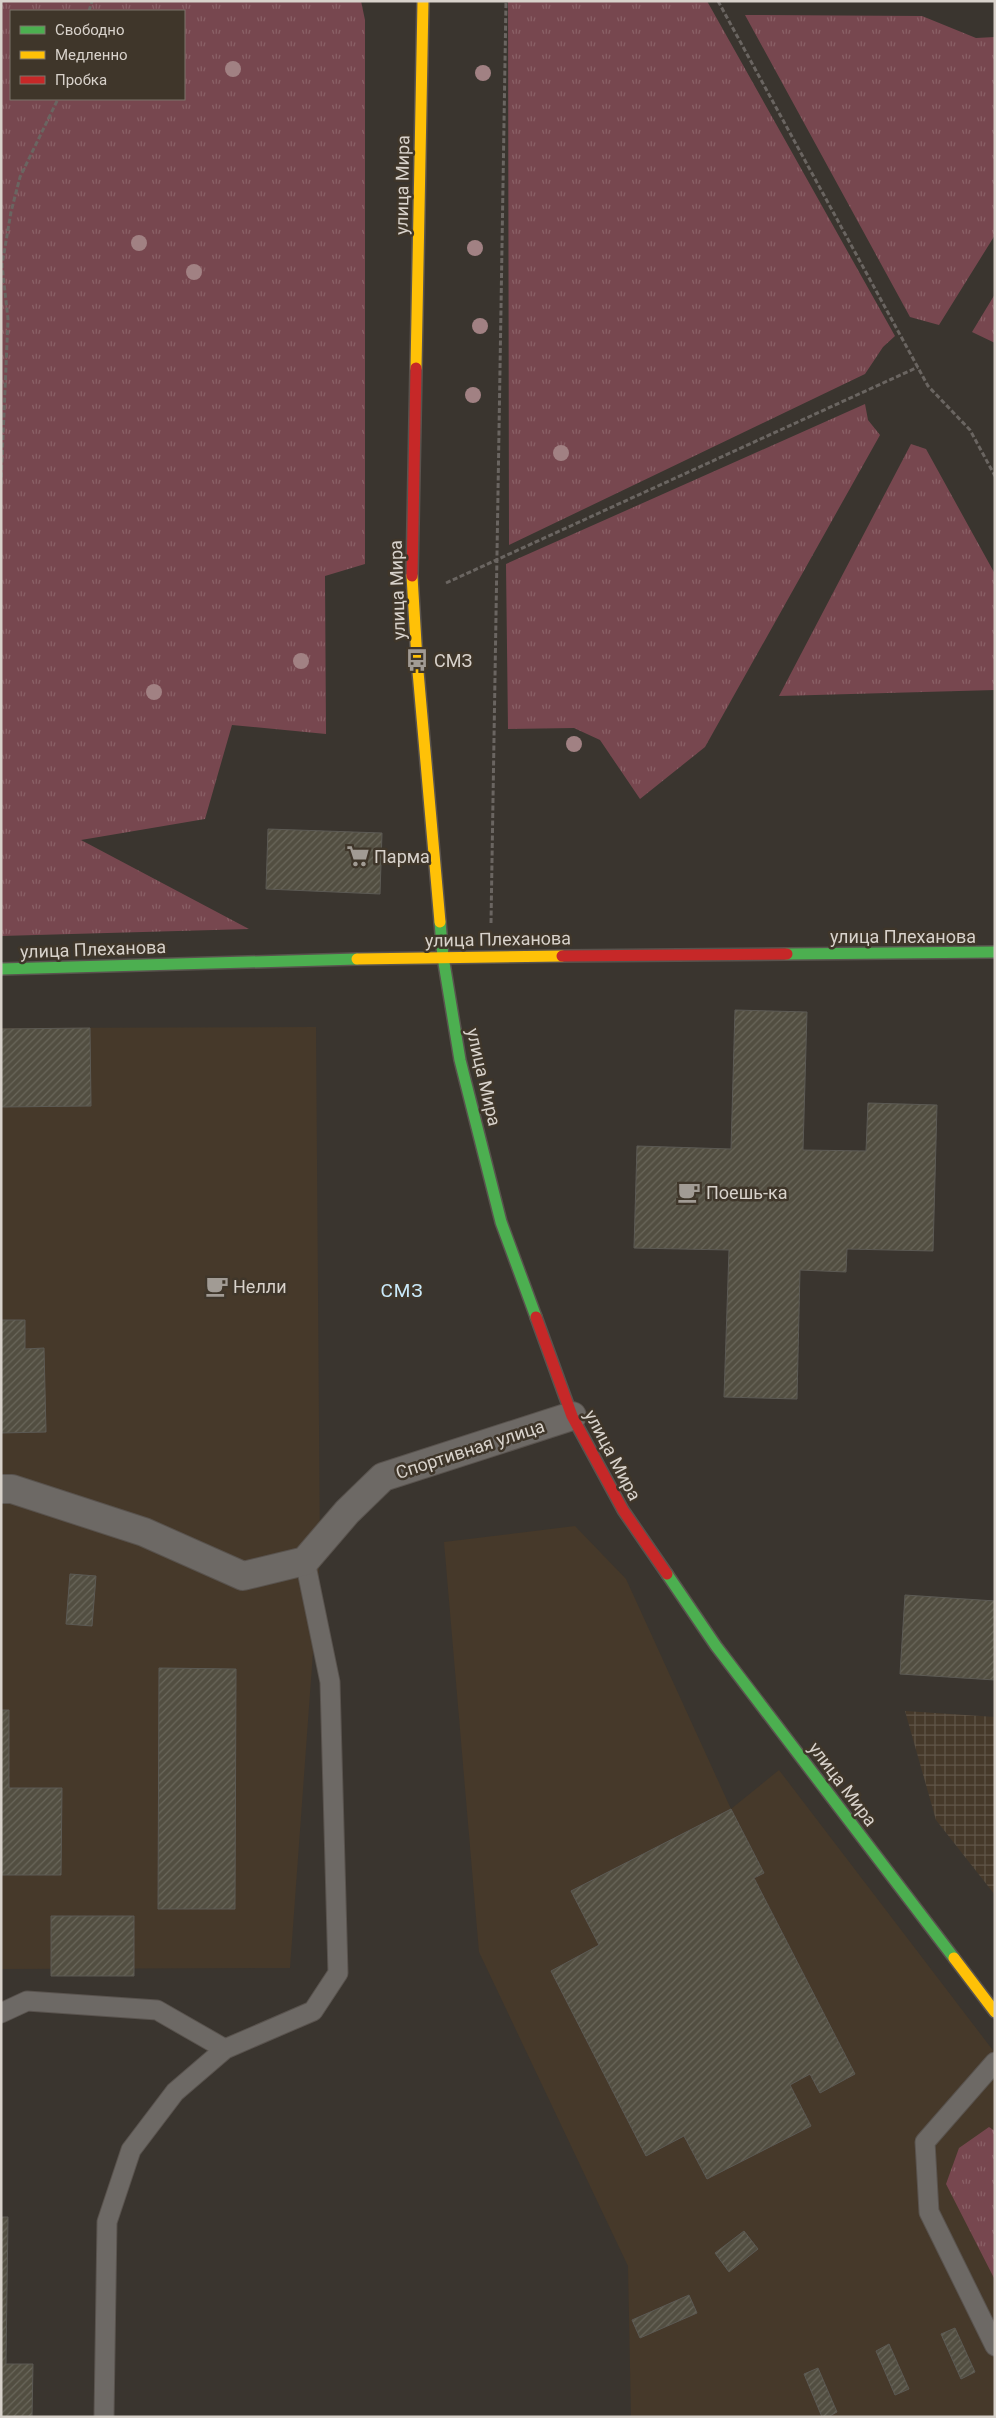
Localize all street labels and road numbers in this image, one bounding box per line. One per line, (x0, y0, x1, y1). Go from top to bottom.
street label: улица Мира (391, 135, 413, 235)
street label: улица Мира (385, 540, 409, 640)
street label: улица Плеханова (830, 926, 976, 947)
street label: улица Плеханова (425, 927, 571, 951)
street label: улица Плеханова (20, 936, 166, 962)
street label: улица Мира (463, 1026, 505, 1128)
street label: улица Мира (580, 1406, 646, 1504)
street label: Спортивная улица (393, 1415, 547, 1483)
street label: улица Мира (805, 1738, 881, 1830)

